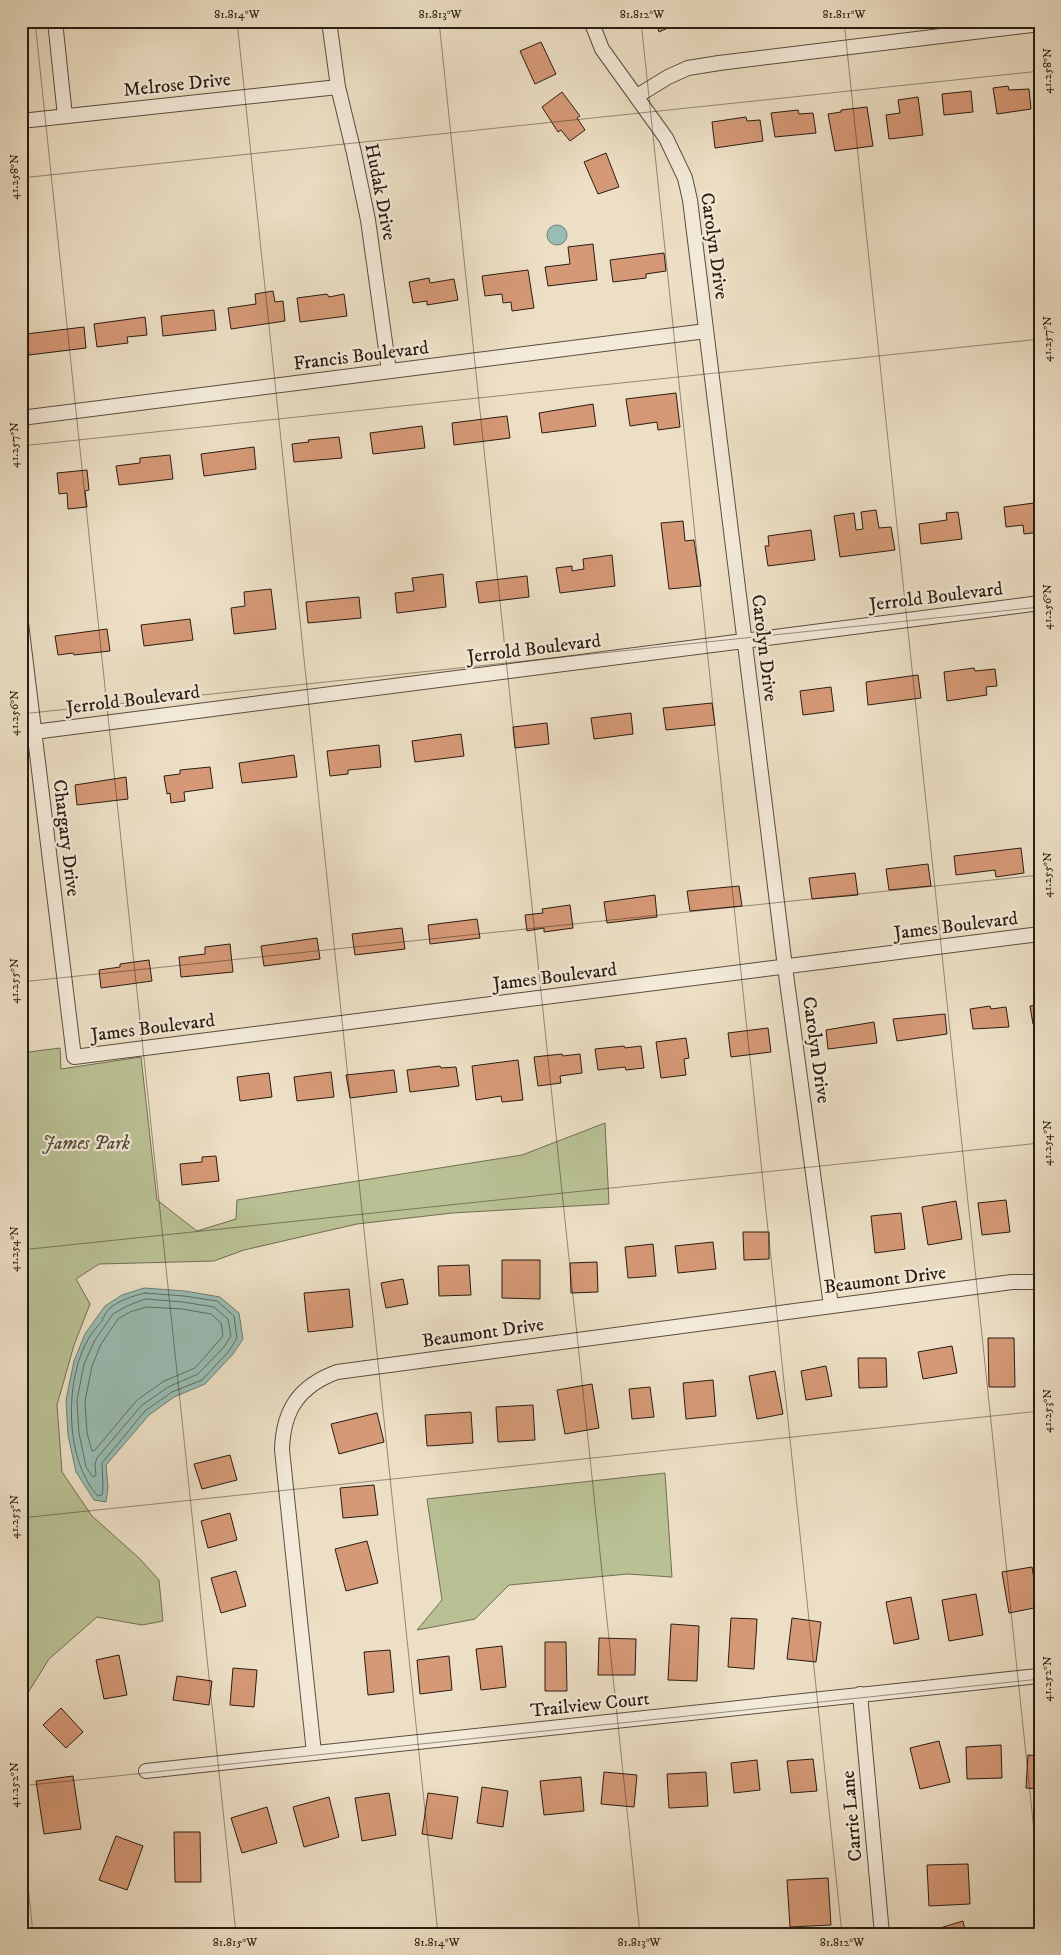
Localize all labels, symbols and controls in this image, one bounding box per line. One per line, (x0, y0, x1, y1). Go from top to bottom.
text: 81.814°W (214, 7, 261, 22)
text: 81.813°W (419, 7, 462, 22)
text: 81.812°W (620, 7, 665, 22)
text: 81.811°W (823, 7, 866, 22)
text: 41.258°N (1040, 48, 1055, 94)
street label: Melrose Drive (122, 68, 232, 102)
street label: Hudak Drive (359, 142, 401, 243)
text: 41.258°N (7, 154, 22, 200)
street label: Carolyn Drive (695, 191, 733, 301)
text: 41.257°N (1040, 316, 1055, 362)
street label: Francis Boulevard (292, 336, 430, 376)
text: 41.257°N (7, 422, 22, 468)
street label: Jerrold Boulevard (866, 577, 1005, 617)
text: 41.256°N (1040, 584, 1055, 630)
street label: Carolyn Drive (746, 593, 782, 703)
street label: Jerrold Boulevard (464, 629, 603, 669)
street label: Jerrold Boulevard (63, 680, 202, 720)
text: 41.256°N (7, 690, 22, 736)
street label: Chargary Drive (47, 778, 85, 898)
text: 41.255°N (1040, 852, 1055, 898)
street label: James Boulevard (891, 907, 1020, 945)
text: 41.255°N (7, 958, 22, 1004)
street label: James Boulevard (490, 958, 619, 996)
street label: Carolyn Drive (797, 995, 835, 1105)
street label: James Boulevard (88, 1009, 217, 1047)
text: 41.254°N (1040, 1120, 1055, 1166)
park label: James Park (42, 1132, 130, 1155)
text: 41.254°N (7, 1226, 22, 1272)
street label: Beaumont Drive (823, 1261, 948, 1299)
street label: Beaumont Drive (421, 1313, 546, 1353)
text: 41.253°N (1040, 1389, 1055, 1433)
text: 41.253°N (7, 1495, 22, 1539)
text: 41.252°N (1040, 1656, 1055, 1702)
street label: Trailview Court (529, 1687, 651, 1723)
text: 41.252°N (7, 1762, 22, 1808)
street label: Carrie Lane (837, 1769, 867, 1862)
text: 81.815°W (213, 1935, 258, 1950)
text: 81.814°W (414, 1935, 461, 1950)
text: 81.813°W (618, 1935, 661, 1950)
text: 81.812°W (820, 1935, 865, 1950)

